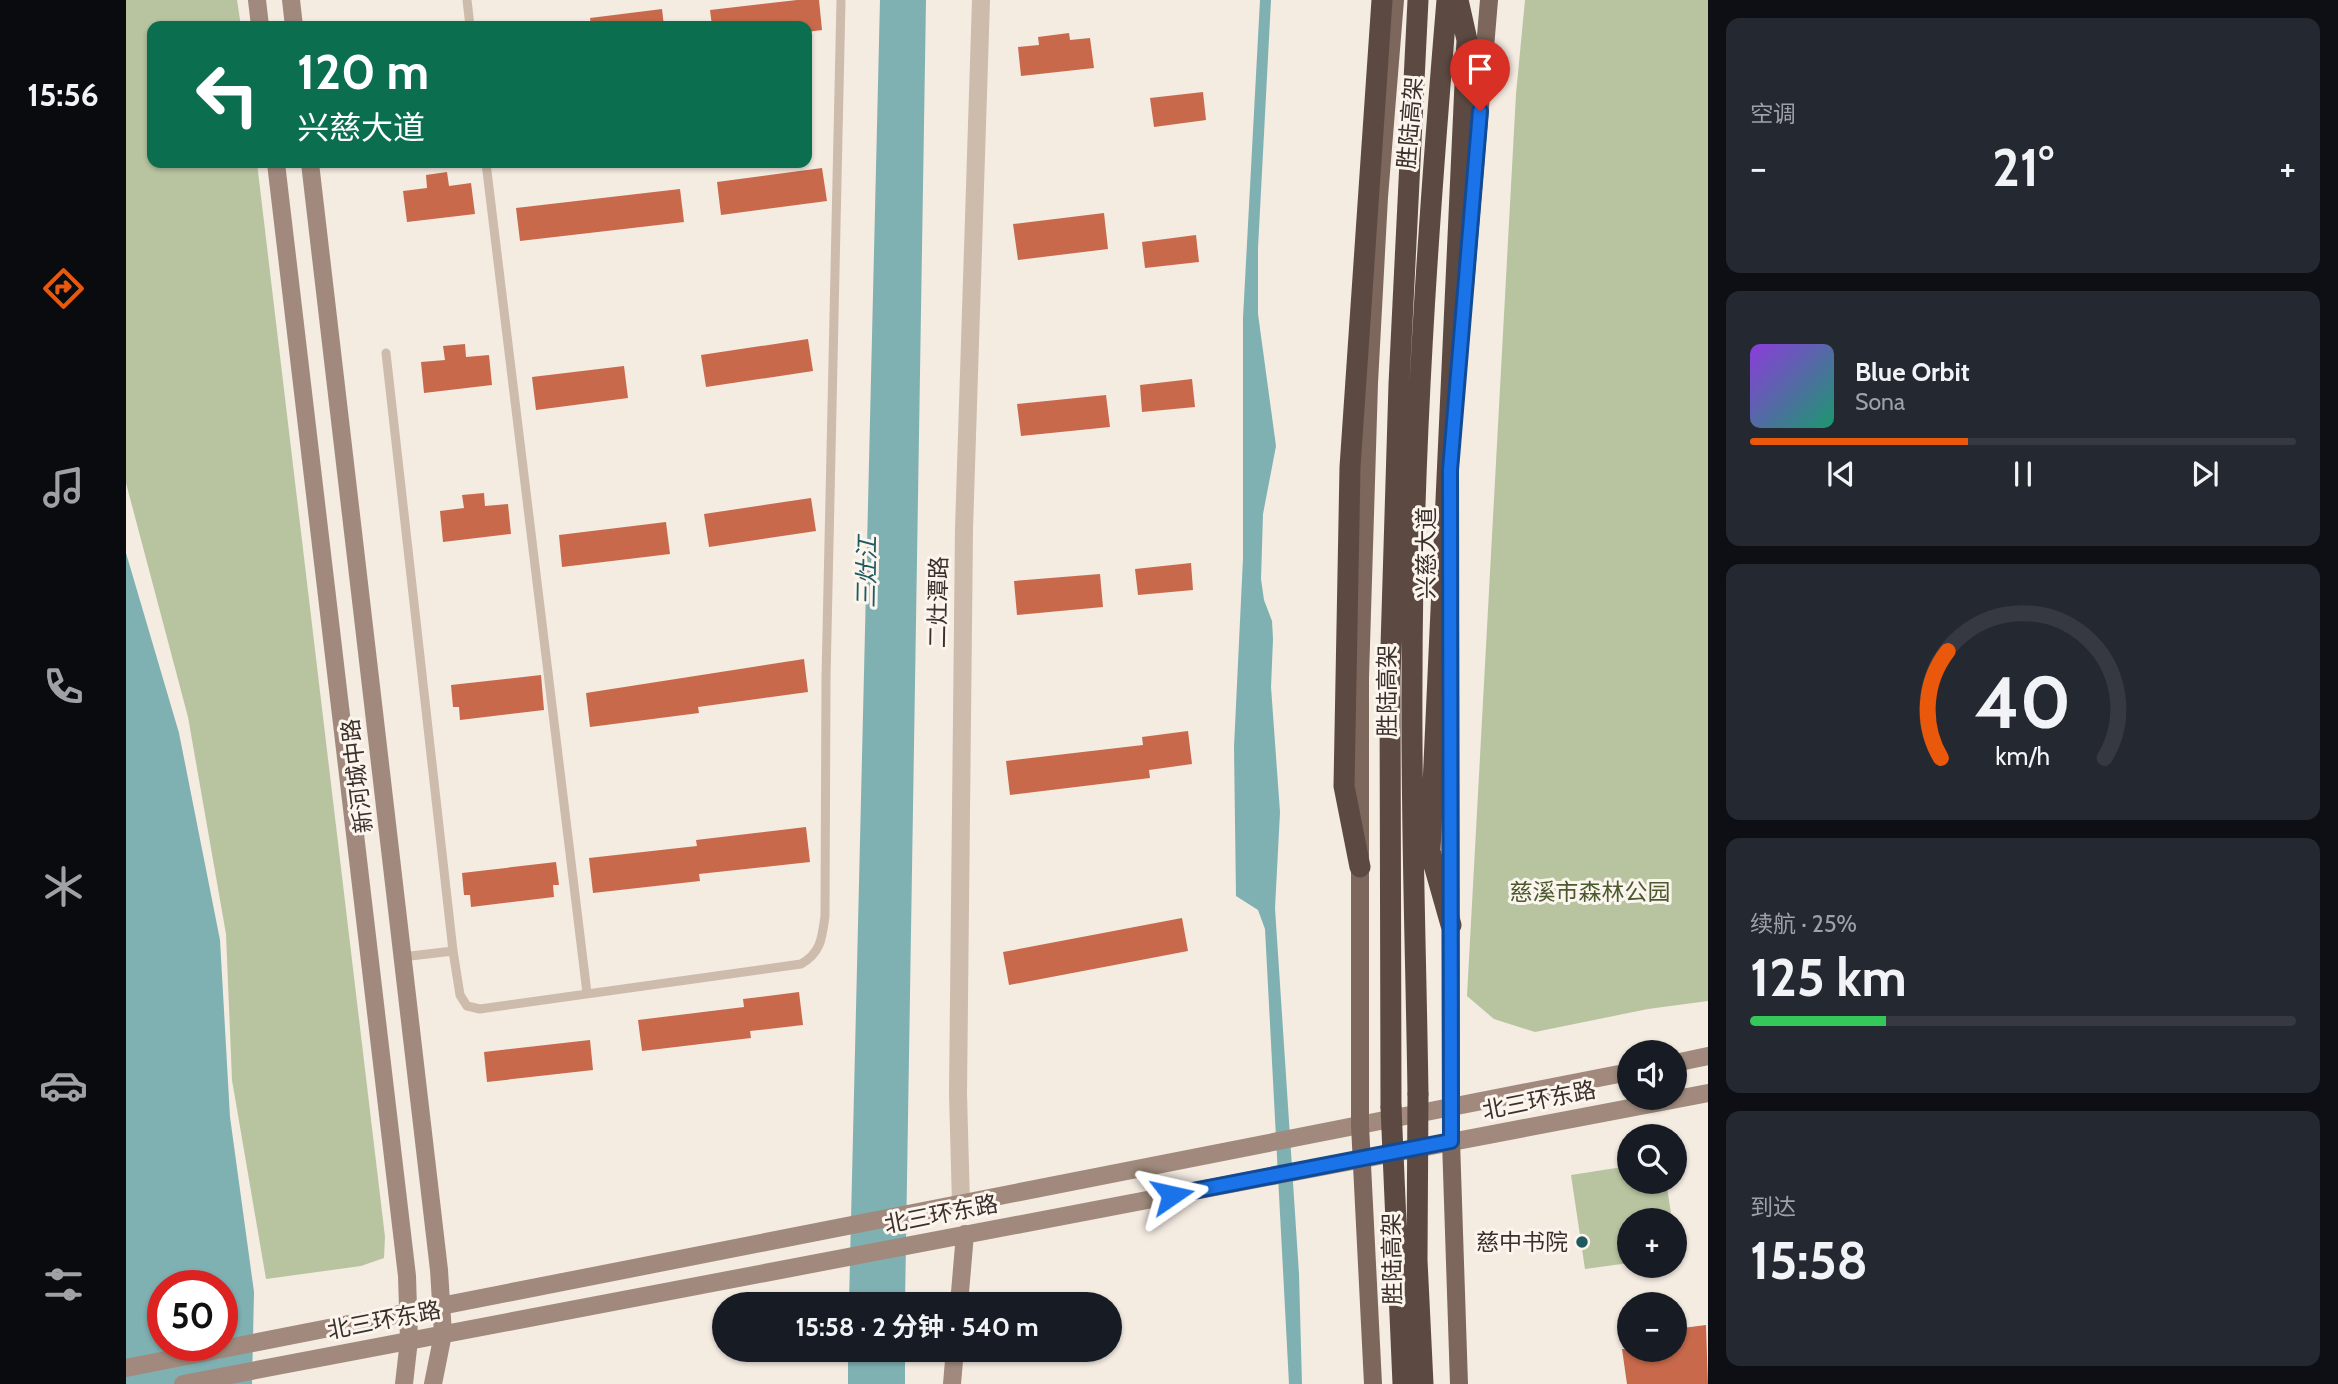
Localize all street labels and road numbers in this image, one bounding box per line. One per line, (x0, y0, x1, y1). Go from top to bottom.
street label: 胜陆高架 (1392, 76, 1428, 170)
street label: 兴慈大道 (1412, 507, 1440, 599)
street label: 二灶潭路 (923, 556, 953, 648)
street label: 胜陆高架 (1373, 645, 1401, 737)
street label: 新河城中路 (336, 717, 378, 835)
street label: 北三环东路 (1480, 1075, 1598, 1125)
street label: 北三环东路 (882, 1189, 1000, 1239)
street label: 胜陆高架 (1377, 1213, 1407, 1305)
street label: 北三环东路 (325, 1295, 443, 1345)

